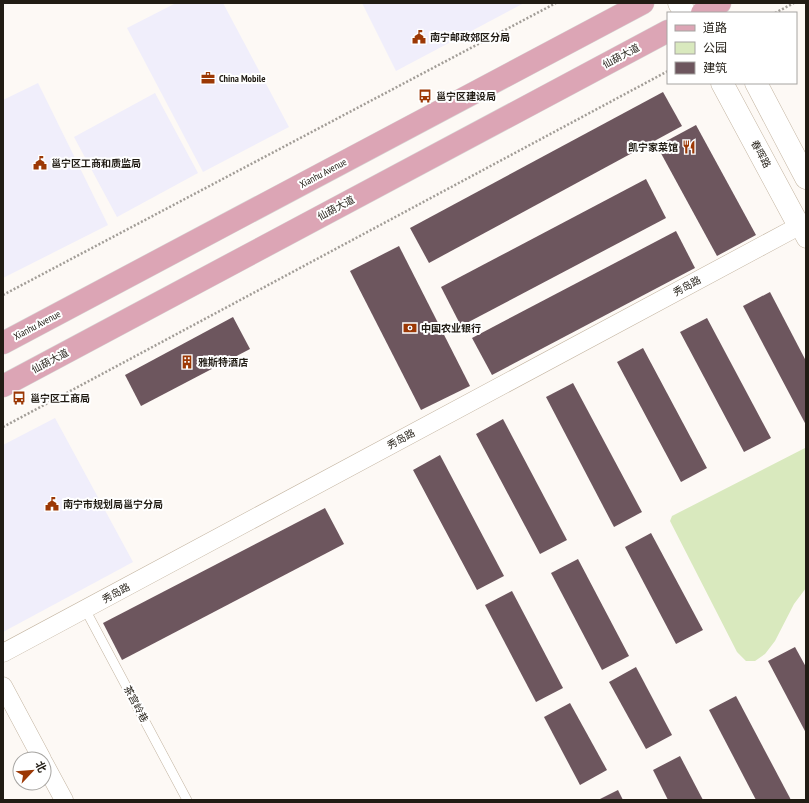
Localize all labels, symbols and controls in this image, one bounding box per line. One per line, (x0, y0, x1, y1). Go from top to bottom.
legend (667, 12, 797, 84)
text: 道路 (703, 20, 727, 35)
public building icon: 南宁邮政郊区分局 (411, 29, 427, 45)
place label: 南宁邮政郊区分局 (430, 31, 510, 44)
text: 公园 (703, 40, 727, 55)
street label: 仙葫大道 (600, 41, 642, 71)
text: 建筑 (703, 60, 727, 75)
office icon: China Mobile (200, 70, 216, 86)
place label: China Mobile (219, 72, 265, 85)
bus stop icon: 邕宁区建设局 (417, 88, 433, 104)
place label: 邕宁区建设局 (436, 90, 496, 103)
street label: 春晖路 (748, 138, 774, 170)
restaurant icon: 凯宁家菜馆 (681, 139, 697, 155)
place label: 凯宁家菜馆 (628, 141, 678, 154)
public building icon: 邕宁区工商和质监局 (32, 155, 48, 171)
street label: Xianhu Avenue (297, 155, 349, 191)
place label: 邕宁区工商和质监局 (51, 157, 141, 170)
street label: 仙葫大道 (315, 193, 357, 223)
street label: 秀岛路 (671, 273, 703, 299)
street label: Xianhu Avenue (11, 307, 63, 343)
bank icon: 中国农业银行 (402, 320, 418, 336)
place label: 中国农业银行 (421, 322, 481, 335)
street label: 仙葫大道 (29, 346, 71, 376)
building icon: 雅斯特酒店 (179, 354, 195, 370)
place label: 雅斯特酒店 (198, 356, 248, 369)
bus stop icon: 邕宁区工商局 (11, 390, 27, 406)
place label: 邕宁区工商局 (30, 392, 90, 405)
street label: 秀岛路 (385, 426, 417, 452)
public building icon: 南宁市规划局邕宁分局 (44, 496, 60, 512)
place label: 南宁市规划局邕宁分局 (63, 498, 163, 511)
street label: 秀岛路 (100, 580, 132, 606)
street label: 茶宫岭巷 (121, 683, 151, 725)
north arrow (12, 751, 52, 791)
text: 北 (32, 759, 50, 775)

